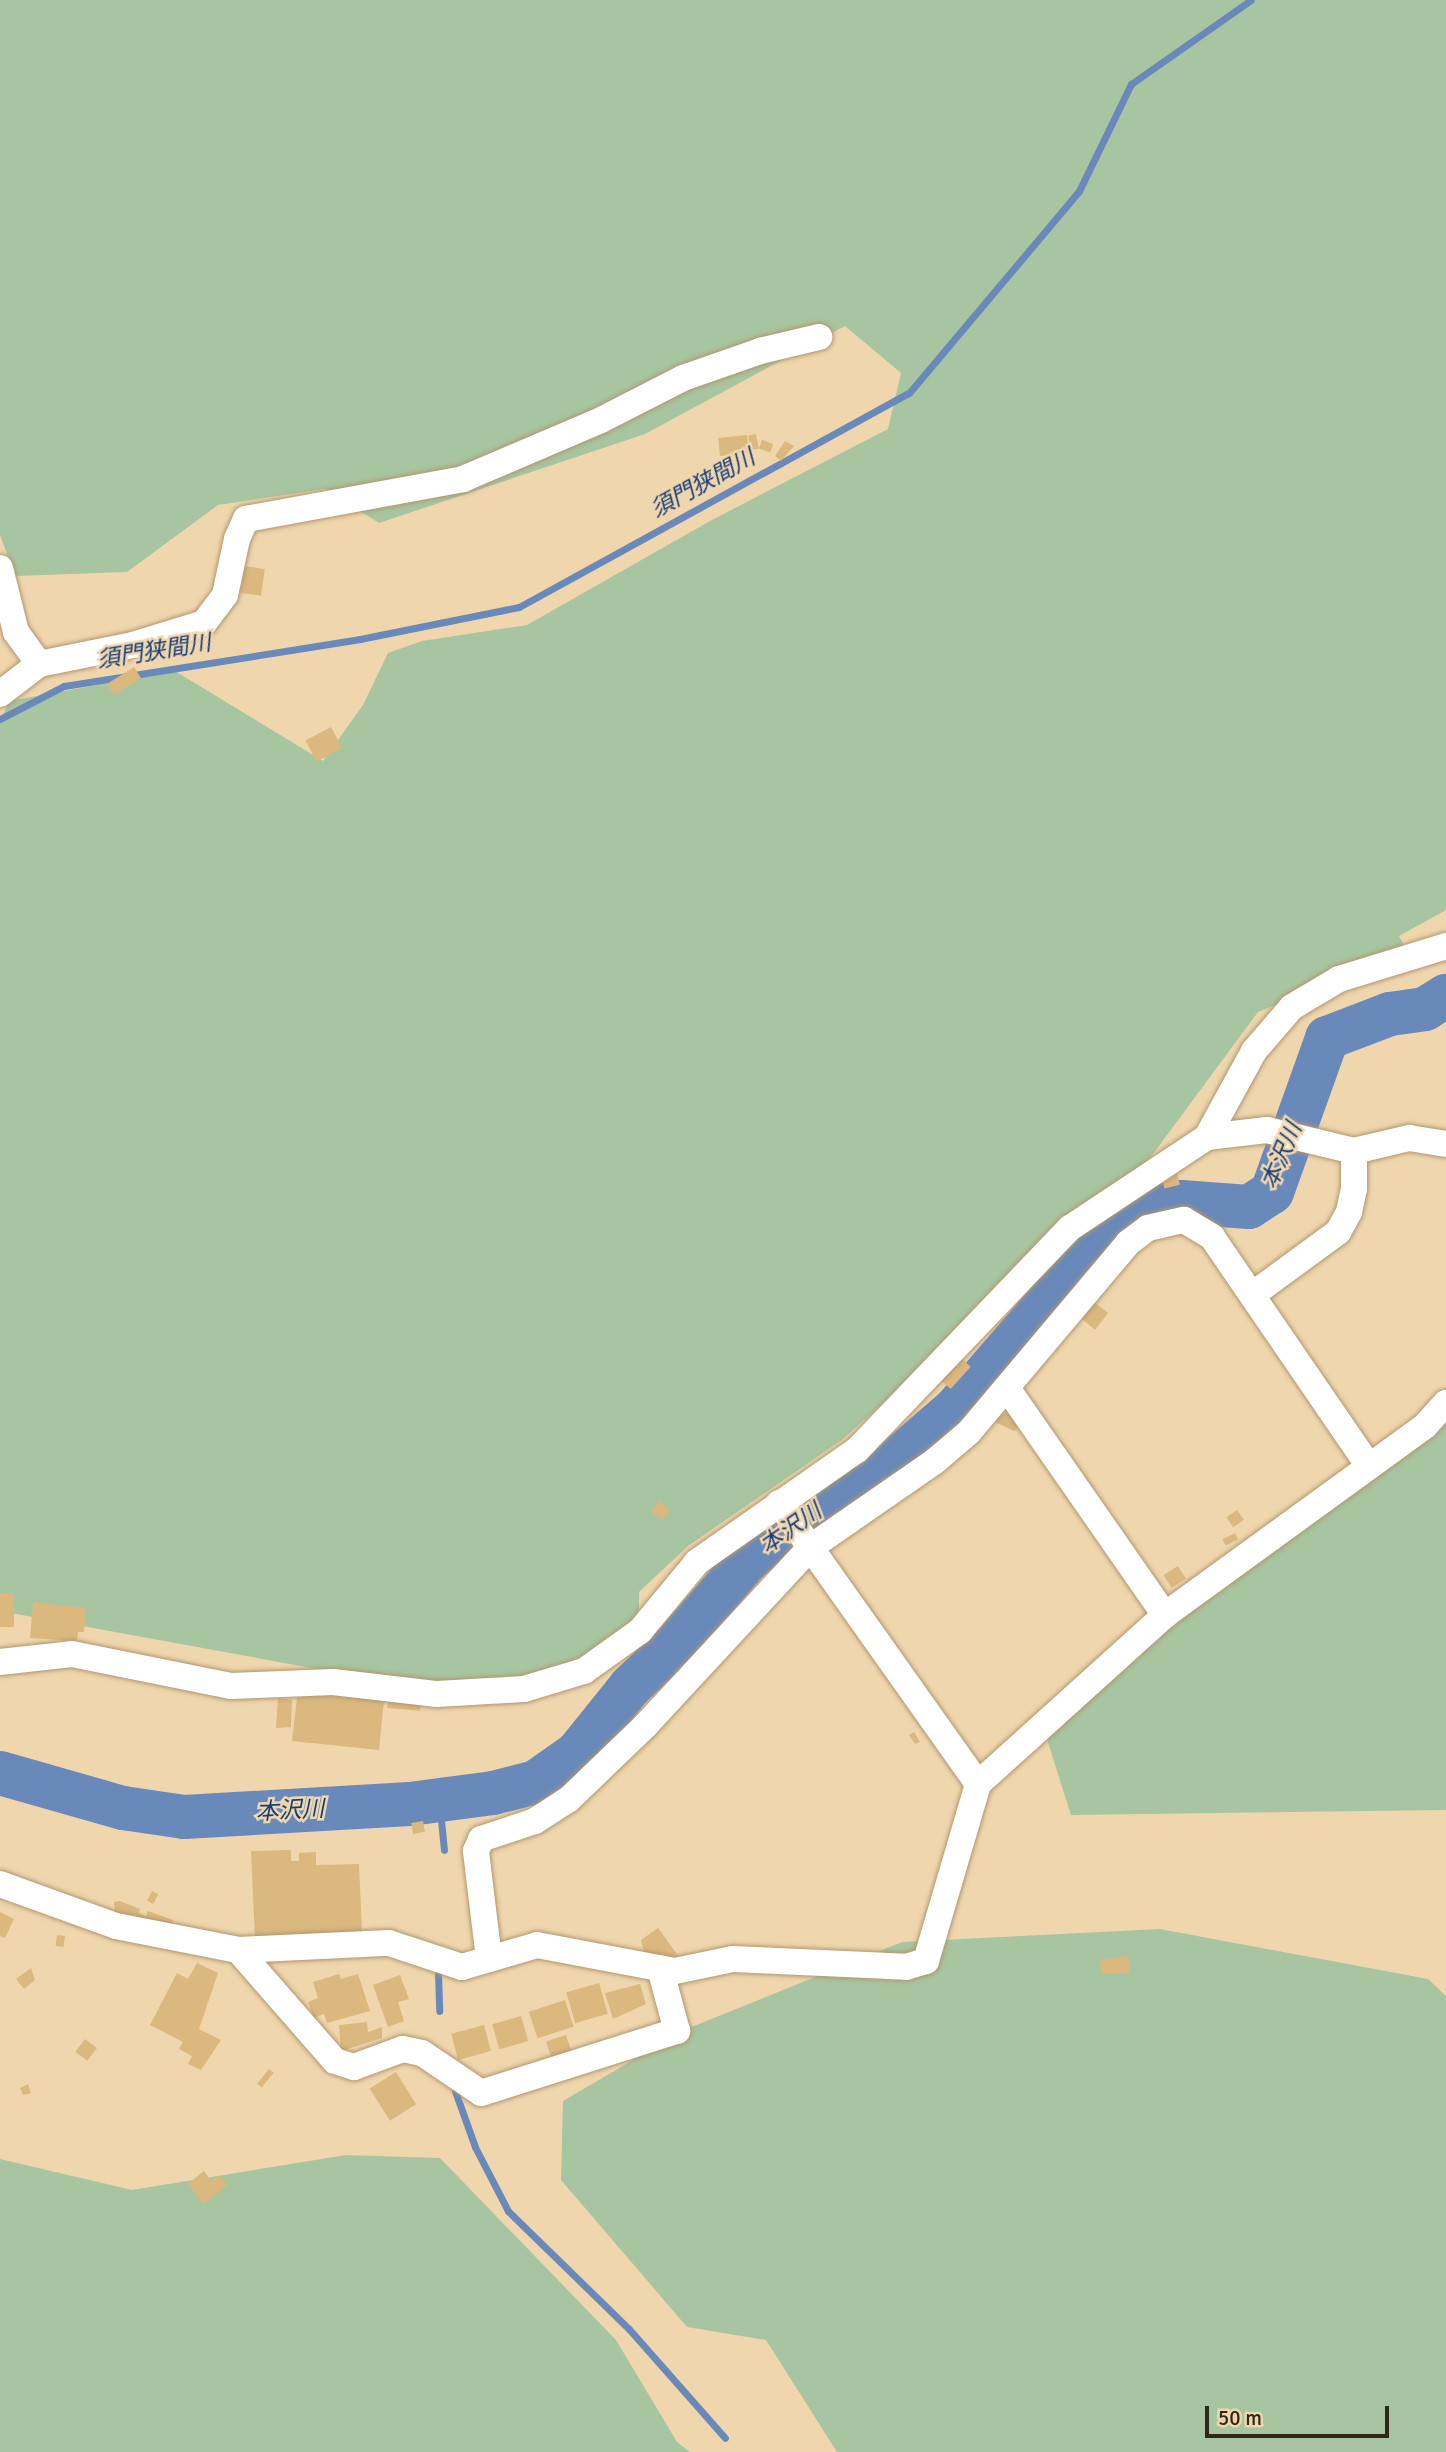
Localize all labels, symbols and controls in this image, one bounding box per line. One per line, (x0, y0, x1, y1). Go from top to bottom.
water label: 須門狭間川 (646, 444, 760, 524)
water label: 須門狭間川 (95, 629, 213, 675)
water label: 本沢川 (1256, 1119, 1308, 1193)
water label: 本沢川 (755, 1498, 827, 1560)
water label: 本沢川 (255, 1795, 325, 1827)
scale bar (1208, 2392, 1392, 2436)
text: 50 m (1218, 2405, 1262, 2431)

